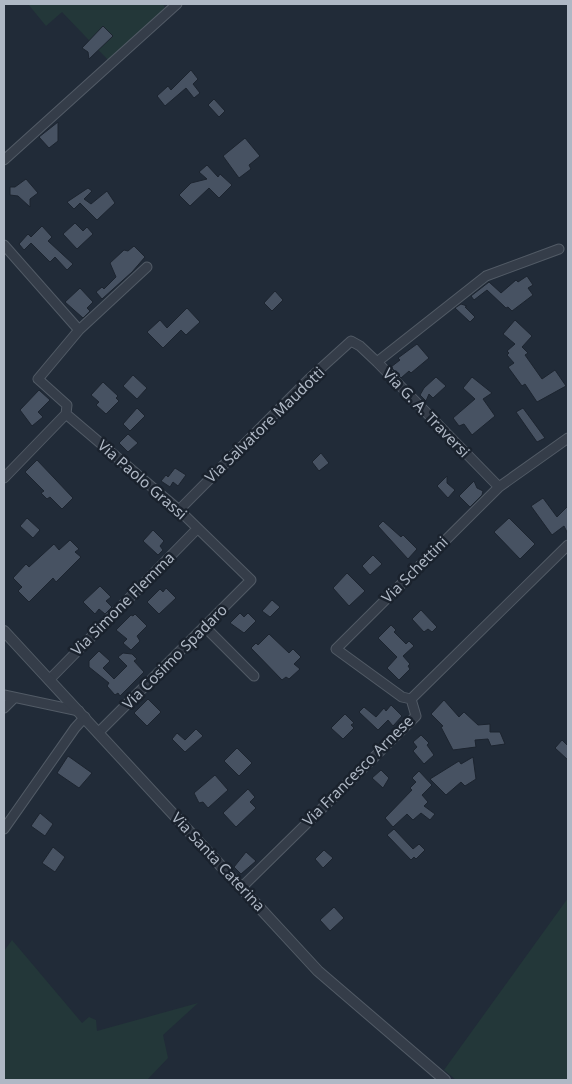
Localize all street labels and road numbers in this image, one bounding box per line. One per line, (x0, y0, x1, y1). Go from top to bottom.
street label: Via Salvatore Maudotti (200, 362, 328, 487)
street label: Via G. A. Traversi (379, 363, 474, 461)
street label: Via Paolo Grassi (94, 435, 192, 524)
street label: Via Schettini (377, 532, 452, 607)
street label: Via Simone Flemma (66, 547, 178, 659)
street label: Via Cosimo Spadaro (118, 600, 231, 713)
street label: Via Francesco Arnese (298, 711, 417, 830)
street label: Via Santa Caterina (168, 808, 270, 915)

